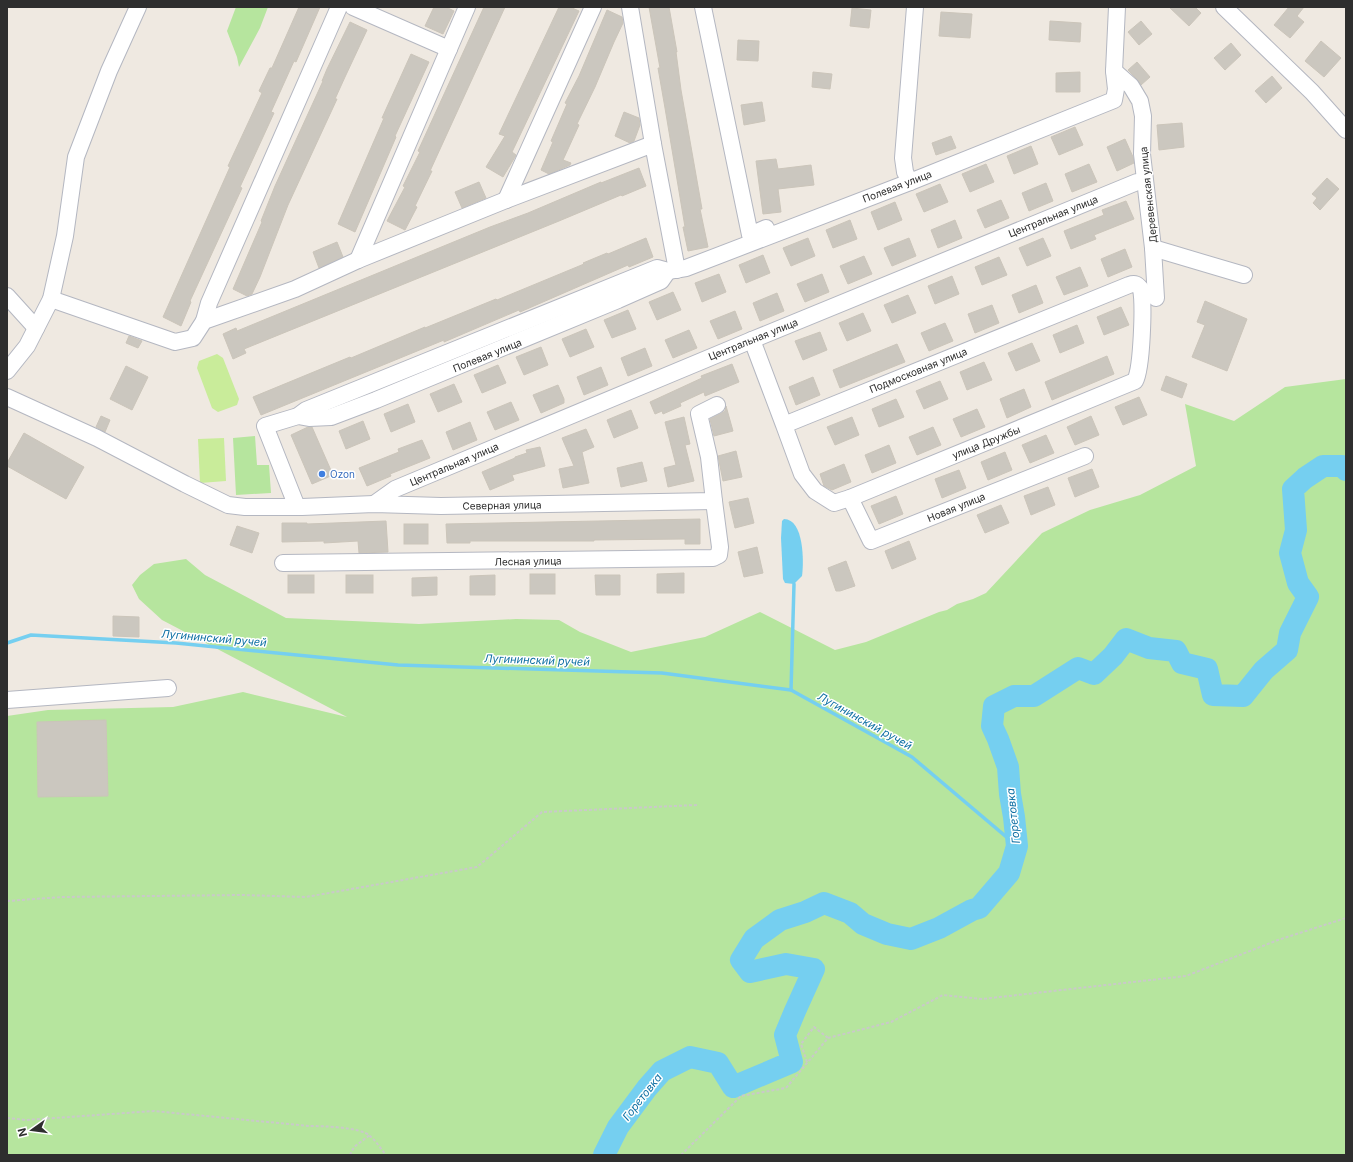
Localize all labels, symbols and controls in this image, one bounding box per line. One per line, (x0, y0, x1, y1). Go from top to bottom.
street label: Деревенская улица (1137, 146, 1159, 244)
street label: Полевая улица (861, 167, 933, 205)
street label: Центральная улица (1007, 193, 1099, 239)
street label: Центральная улица (707, 316, 799, 362)
street label: Полевая улица (451, 336, 523, 374)
street label: Подмосковная улица (867, 345, 969, 395)
street label: улица Дружбы (950, 423, 1022, 461)
street label: Центральная улица (408, 440, 500, 488)
place label: Ozon (330, 468, 355, 480)
marker: Ozon (317, 469, 327, 479)
street label: Новая улица (925, 490, 987, 524)
street label: Северная улица (462, 498, 542, 512)
street label: Лесная улица (494, 554, 562, 568)
water label: Лугининский ручей (161, 626, 268, 650)
water label: Лугининский ручей (484, 651, 591, 669)
water label: Лугининский ручей (815, 689, 915, 753)
water label: Горетовка (1003, 787, 1023, 844)
water label: Горетовка (619, 1071, 665, 1123)
north arrow (12, 1110, 52, 1150)
text: N (14, 1127, 30, 1138)

